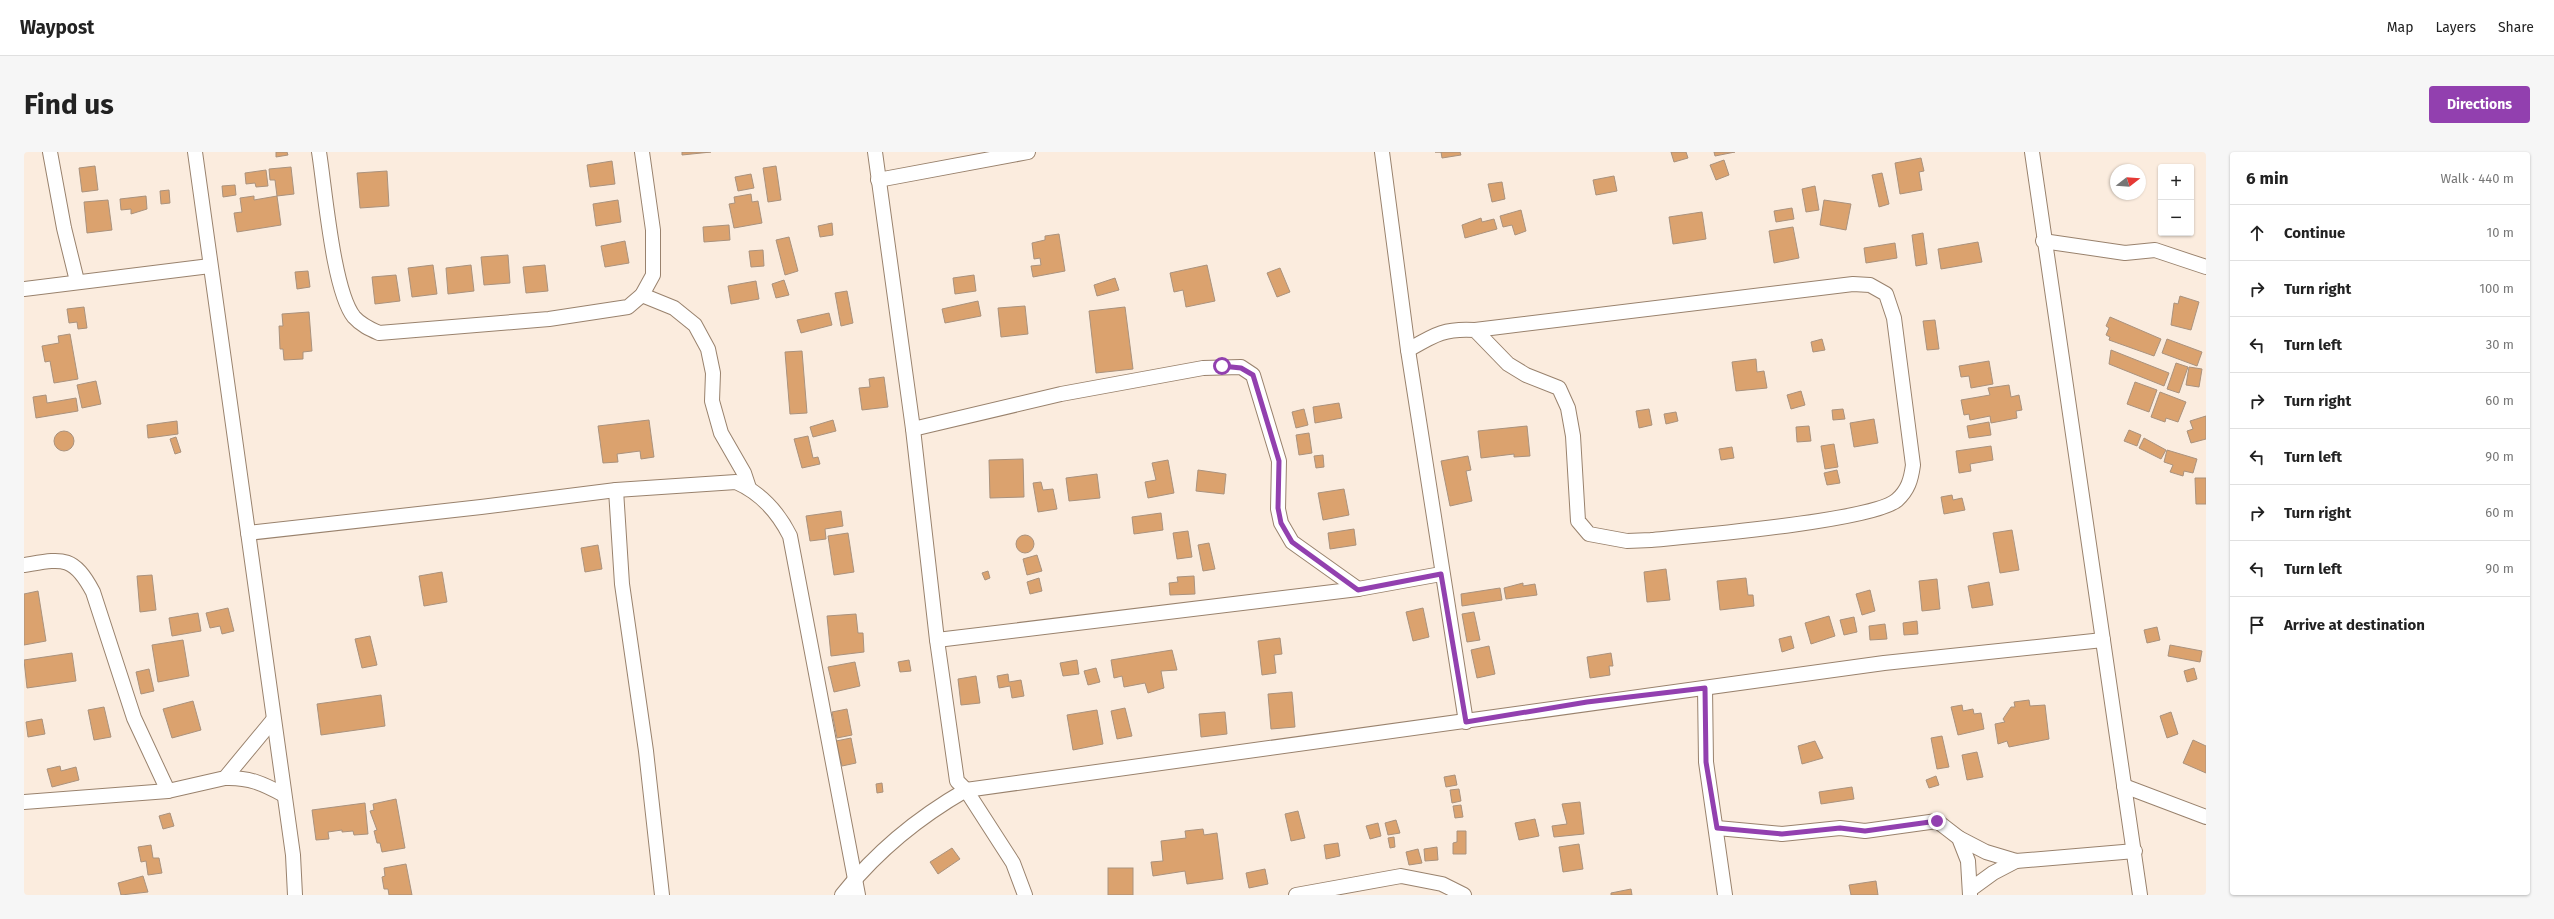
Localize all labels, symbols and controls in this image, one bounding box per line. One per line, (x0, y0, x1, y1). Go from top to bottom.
text: Waypost (20, 16, 94, 39)
text: Map (2387, 19, 2413, 36)
text: Layers (2435, 19, 2476, 36)
text: Share (2498, 19, 2534, 36)
button: Directions (2429, 86, 2530, 123)
text: Find us (24, 88, 114, 121)
north arrow (2110, 164, 2146, 200)
map controls (2158, 164, 2194, 236)
button: + (2158, 164, 2194, 200)
text: 6 min (2246, 168, 2289, 189)
text: Walk · 440 m (2441, 171, 2514, 186)
button: − (2158, 200, 2194, 236)
icon: ahead (2246, 222, 2268, 244)
text: Continue (2284, 224, 2345, 242)
text: 10 m (2487, 225, 2514, 240)
icon: right (2246, 278, 2268, 300)
text: Turn right (2284, 280, 2351, 298)
text: 100 m (2479, 281, 2514, 296)
icon: left (2246, 334, 2268, 356)
text: Turn left (2284, 336, 2342, 354)
text: 30 m (2486, 337, 2514, 352)
route start (1213, 357, 1231, 375)
icon: right (2246, 390, 2268, 412)
text: Turn right (2284, 392, 2351, 410)
text: 60 m (2485, 393, 2514, 408)
icon: left (2246, 446, 2268, 468)
text: Turn left (2284, 448, 2342, 466)
text: 90 m (2485, 449, 2514, 464)
icon: right (2246, 502, 2268, 524)
text: Turn right (2284, 504, 2351, 522)
text: 60 m (2485, 505, 2514, 520)
icon: left (2246, 558, 2268, 580)
text: Turn left (2284, 560, 2342, 578)
text: 90 m (2485, 561, 2514, 576)
icon: arrive (2246, 614, 2268, 636)
text: Arrive at destination (2284, 616, 2425, 634)
route end (1928, 812, 1946, 830)

